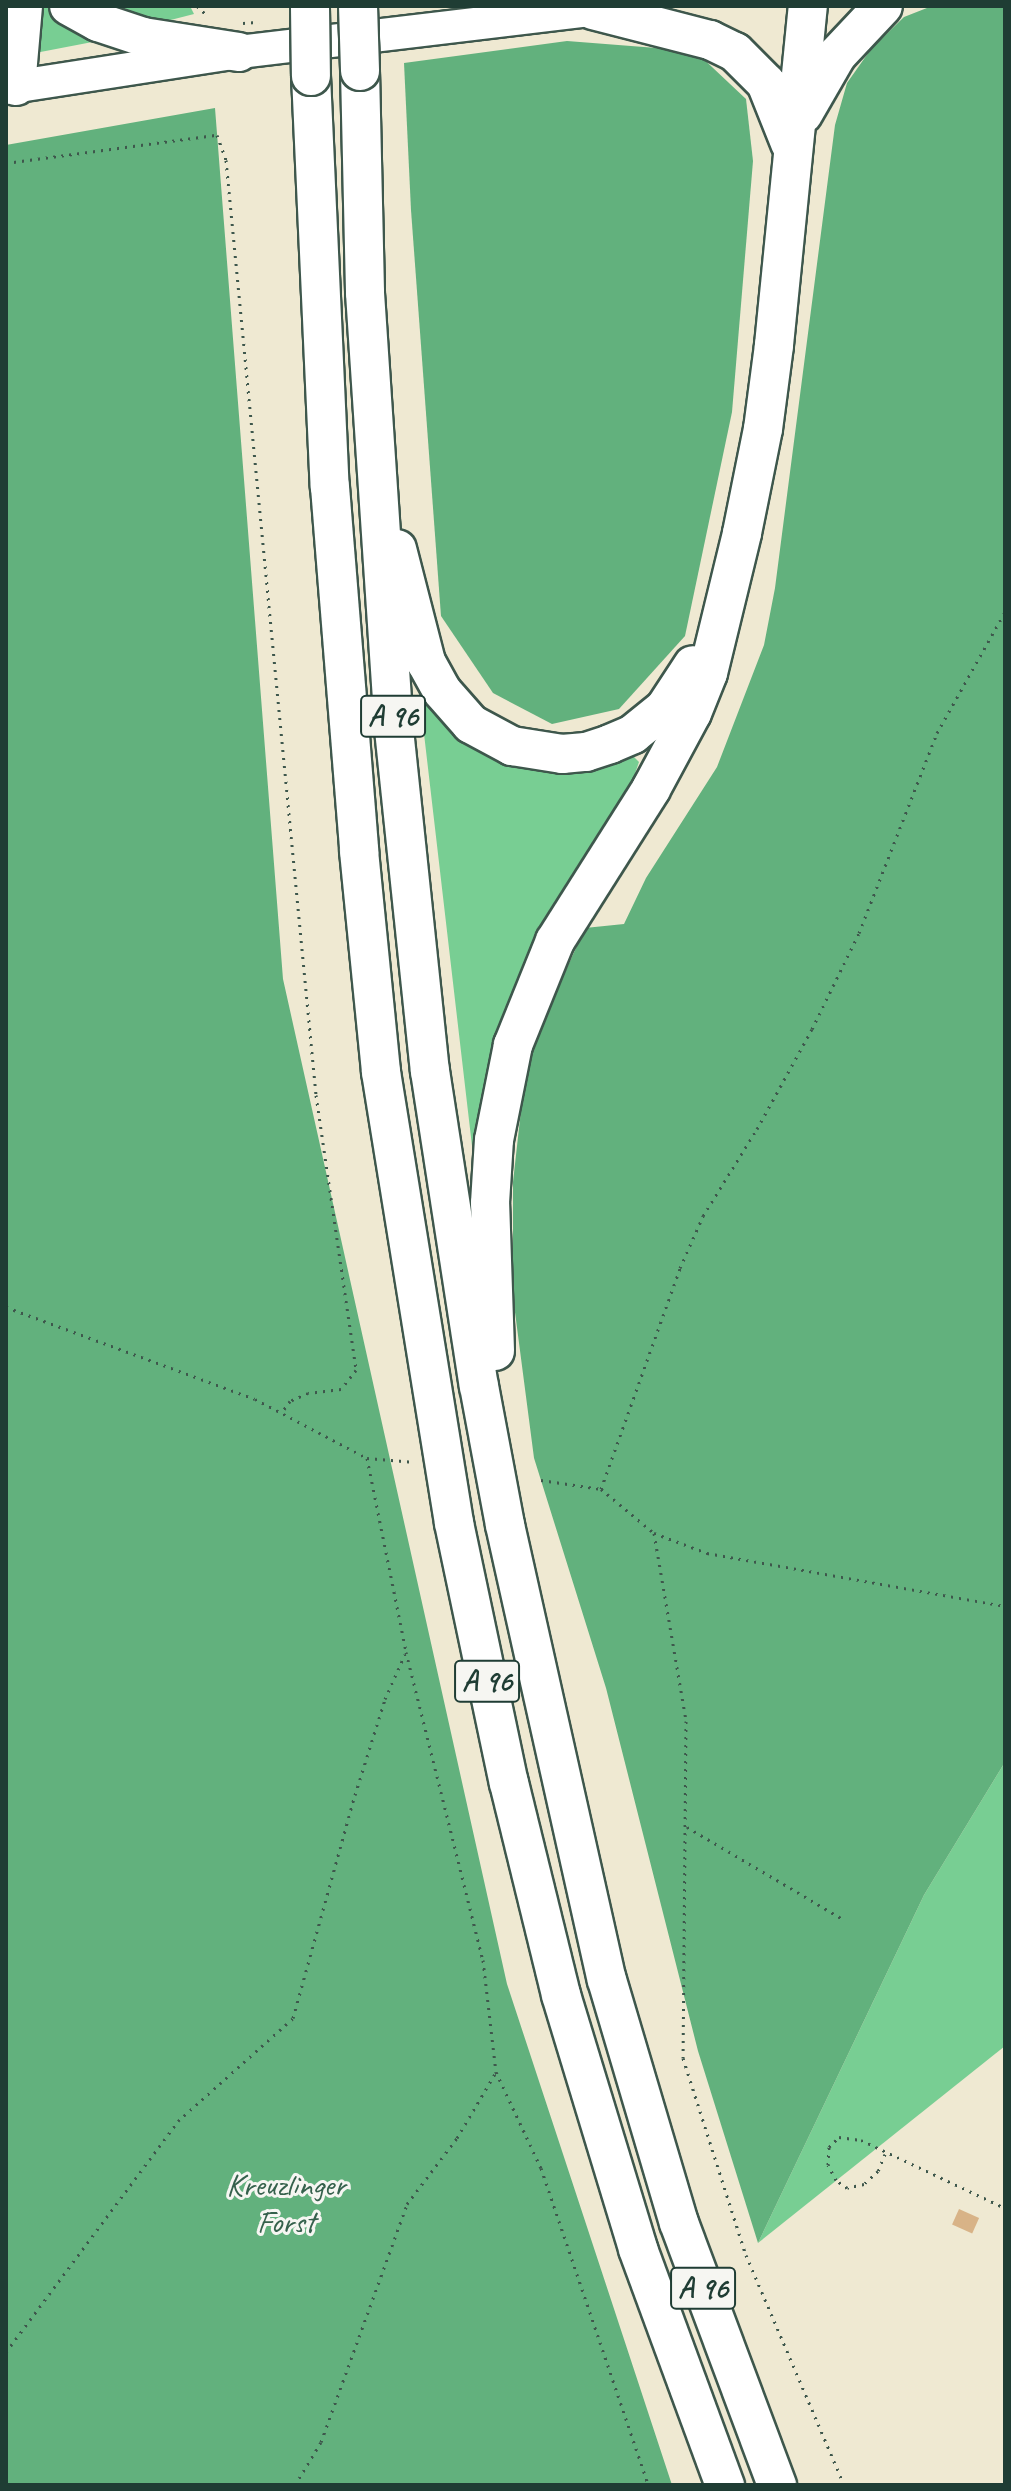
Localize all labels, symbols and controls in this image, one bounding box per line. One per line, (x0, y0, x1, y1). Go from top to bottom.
road number: A 96 (359, 690, 427, 742)
road number: A 96 (453, 1655, 521, 1707)
park label: Kreuzlinger Forst (227, 2167, 345, 2242)
road number: A 96 (669, 2262, 737, 2314)

